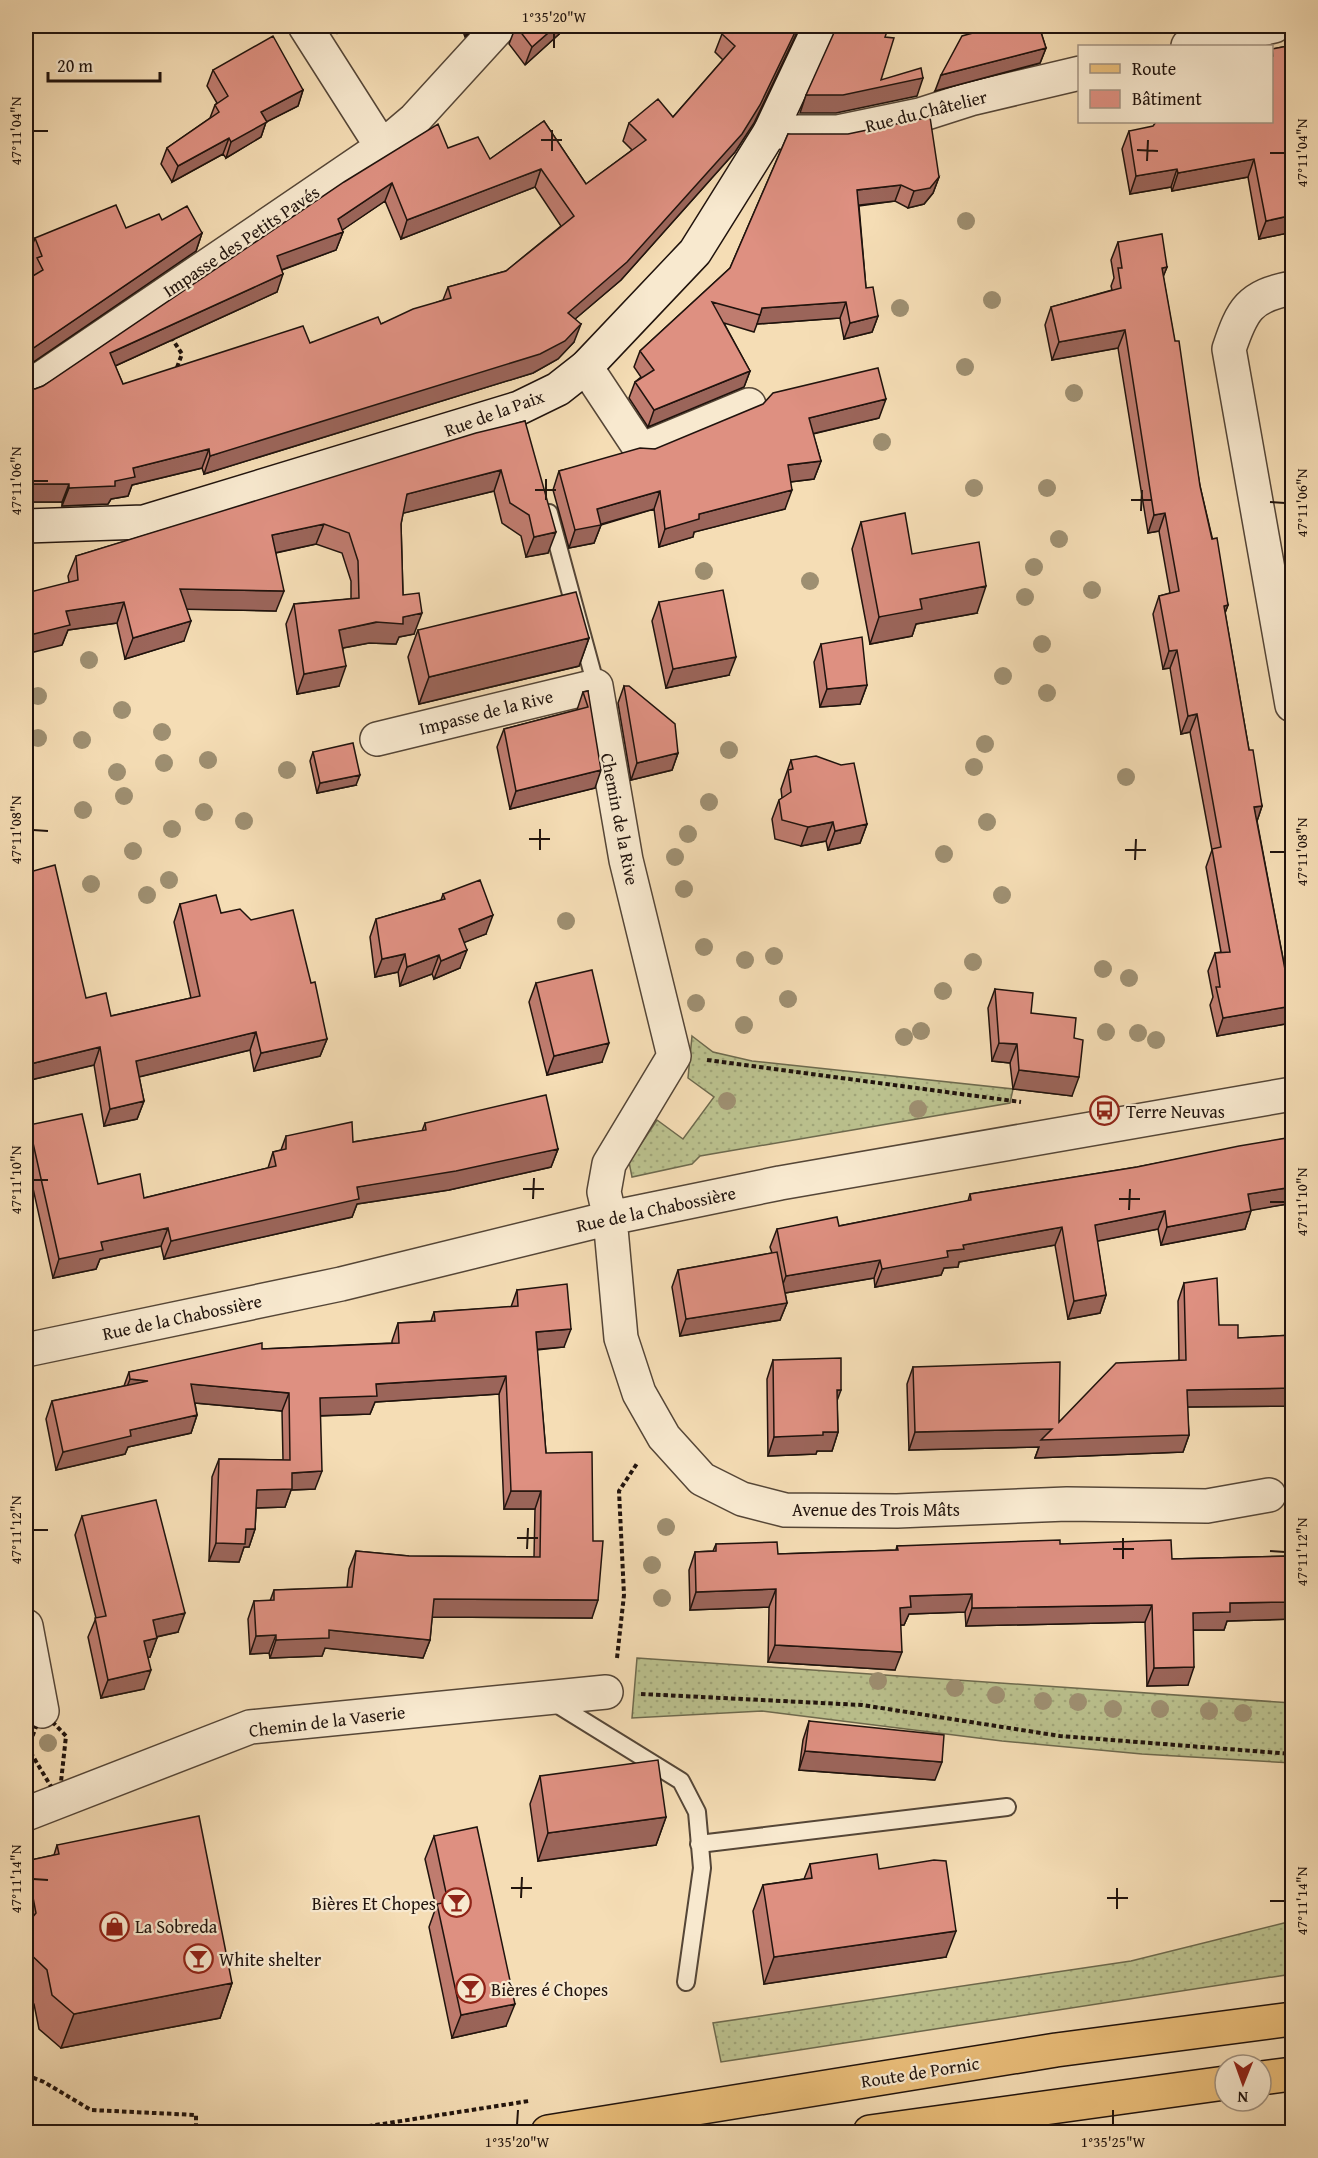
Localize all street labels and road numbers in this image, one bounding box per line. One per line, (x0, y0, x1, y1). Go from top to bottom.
street label: Rue du Châtelier (862, 83, 990, 139)
street label: Impasse des Petits Pavés (157, 178, 325, 304)
street label: Rue de la Paix (440, 382, 548, 444)
street label: Impasse de la Rive (416, 682, 556, 742)
street label: Chemin de la Rive (594, 751, 646, 887)
street label: Rue de la Chabossière (574, 1179, 738, 1239)
street label: Rue de la Chabossière (100, 1287, 264, 1347)
street label: Avenue des Trois Mâts (792, 1496, 960, 1523)
street label: Chemin de la Vaserie (247, 1698, 407, 1744)
street label: Route de Pornic (859, 2049, 981, 2095)

